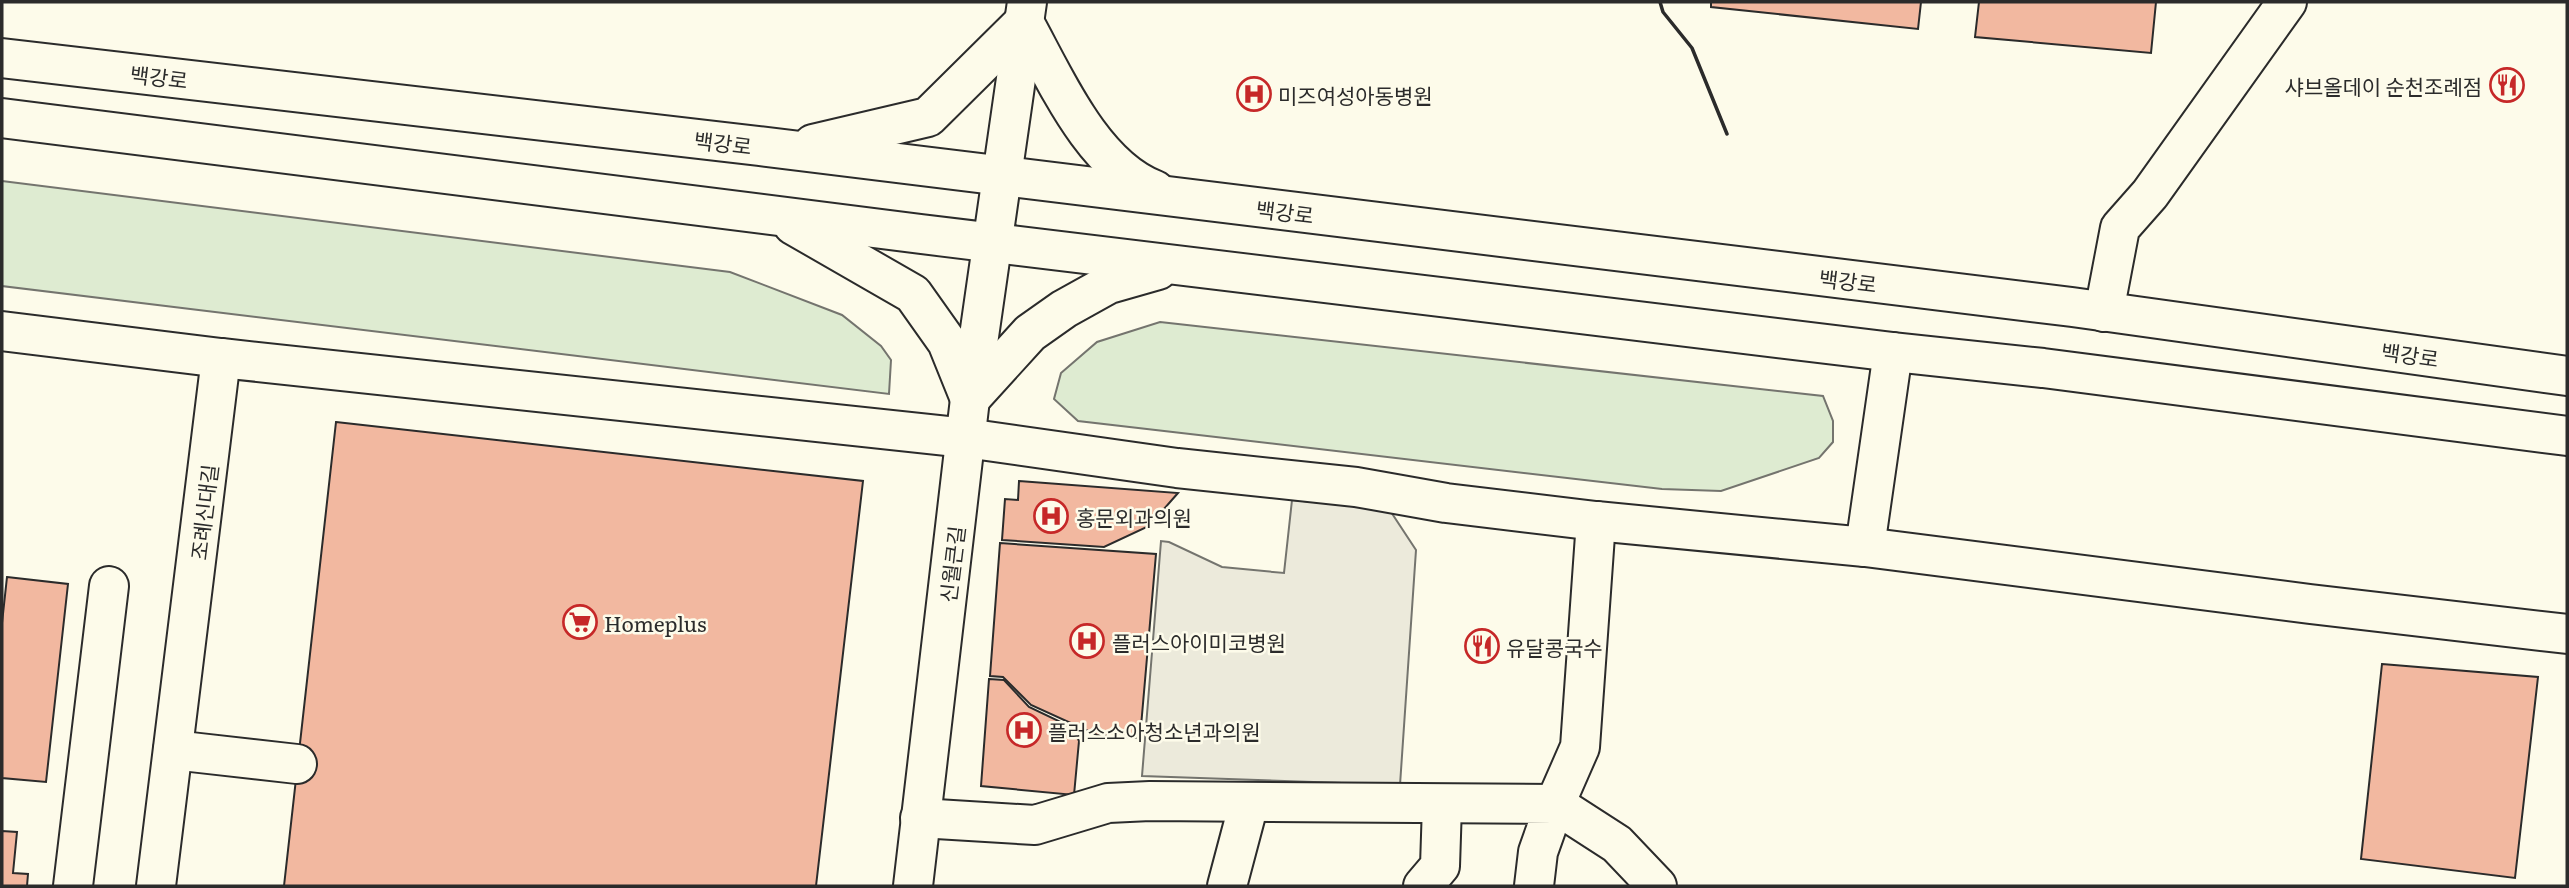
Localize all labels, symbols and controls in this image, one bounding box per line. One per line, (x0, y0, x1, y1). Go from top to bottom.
street label: 백강로 (128, 57, 190, 95)
restaurant icon: 샤브올데이 순천조례점 (2488, 66, 2526, 104)
place label: 샤브올데이 순천조례점 (2285, 70, 2482, 101)
hospital icon: 미즈여성아동병원 (1235, 75, 1273, 113)
place label: 미즈여성아동병원 (1278, 79, 1433, 110)
street label: 백강로 (692, 123, 754, 161)
street label: 백강로 (1254, 192, 1316, 230)
street label: 백강로 (1817, 261, 1879, 299)
street label: 백강로 (2379, 335, 2441, 373)
street label: 조례신대길 (182, 462, 224, 562)
hospital icon: 홍문외과의원 (1032, 497, 1070, 535)
place label: 홍문외과의원 (1076, 501, 1192, 532)
street label: 신월큰길 (931, 524, 971, 604)
supermarket icon: Homeplus (561, 603, 599, 641)
place label: Homeplus (604, 607, 707, 638)
hospital icon: 플러스아이미코병원 (1068, 622, 1106, 660)
place label: 플러스아이미코병원 (1112, 626, 1286, 657)
restaurant icon: 유달콩국수 (1463, 627, 1501, 665)
place label: 유달콩국수 (1506, 631, 1603, 662)
hospital icon: 플러스소아청소년과의원 (1005, 711, 1043, 749)
place label: 플러스소아청소년과의원 (1048, 715, 1261, 746)

